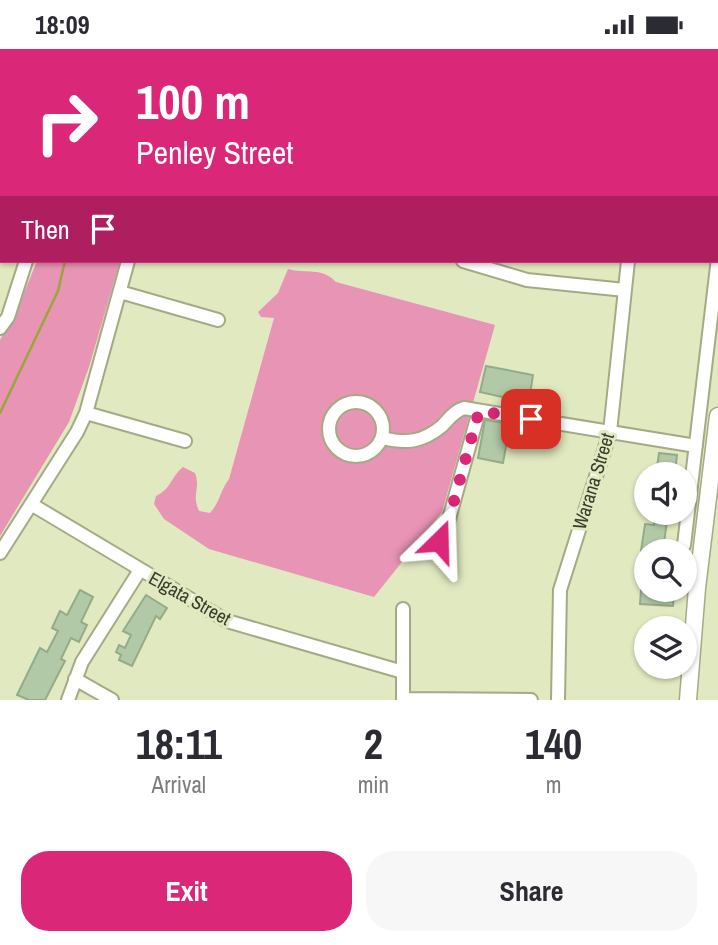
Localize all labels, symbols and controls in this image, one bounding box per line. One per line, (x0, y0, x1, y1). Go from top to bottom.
text: 18:09 (35, 7, 90, 42)
text: 100 m (136, 68, 250, 134)
icon: right (21, 77, 112, 168)
text: Penley Street (136, 131, 294, 174)
icon: arrive (84, 210, 122, 248)
text: Then (21, 212, 70, 247)
pin (501, 389, 561, 449)
icon: arrive (512, 400, 550, 438)
street label: Warana Street (566, 429, 620, 533)
map controls (634, 462, 697, 679)
button: sound (634, 462, 697, 525)
position arrow (402, 504, 476, 578)
button: search (634, 539, 697, 602)
street label: Elgata Street (144, 565, 236, 632)
button: layers (634, 616, 697, 679)
text: 18:11 (136, 716, 222, 772)
text: 2 (364, 716, 383, 772)
text: 140 (525, 716, 582, 772)
text: Arrival (152, 769, 206, 800)
text: min (358, 769, 389, 800)
text: m (546, 769, 561, 800)
button: Exit (21, 851, 352, 931)
button: Share (366, 851, 697, 931)

